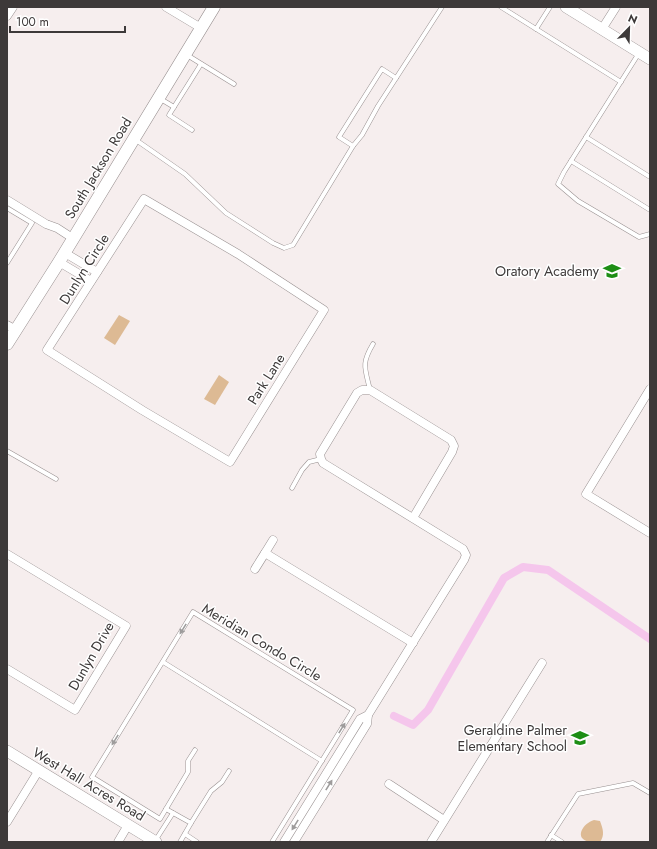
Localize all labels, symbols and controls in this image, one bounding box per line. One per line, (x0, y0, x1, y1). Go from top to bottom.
scale bar (10, 8, 125, 34)
north arrow (609, 8, 649, 48)
text: N (626, 10, 640, 28)
text: 100 m (16, 13, 49, 31)
street label: South Jackson Road (60, 113, 136, 223)
street label: Dunlyn Circle (54, 230, 114, 308)
place label: Oratory Academy (495, 261, 600, 281)
school or university icon: Oratory Academy (602, 261, 622, 281)
street label: Park Lane (242, 350, 290, 408)
street label: Meridian Condo Circle (198, 598, 326, 686)
street label: Dunlyn Drive (63, 618, 119, 694)
one-way arrow (179, 624, 187, 634)
place label: Geraldine Palmer Elementary School (457, 720, 567, 756)
one-way arrow (338, 723, 346, 733)
school or university icon: Geraldine Palmer Elementary School (570, 728, 590, 748)
one-way arrow (111, 735, 119, 745)
street label: West Hall Acres Road (29, 742, 149, 826)
one-way arrow (326, 779, 333, 791)
one-way arrow (291, 819, 298, 831)

